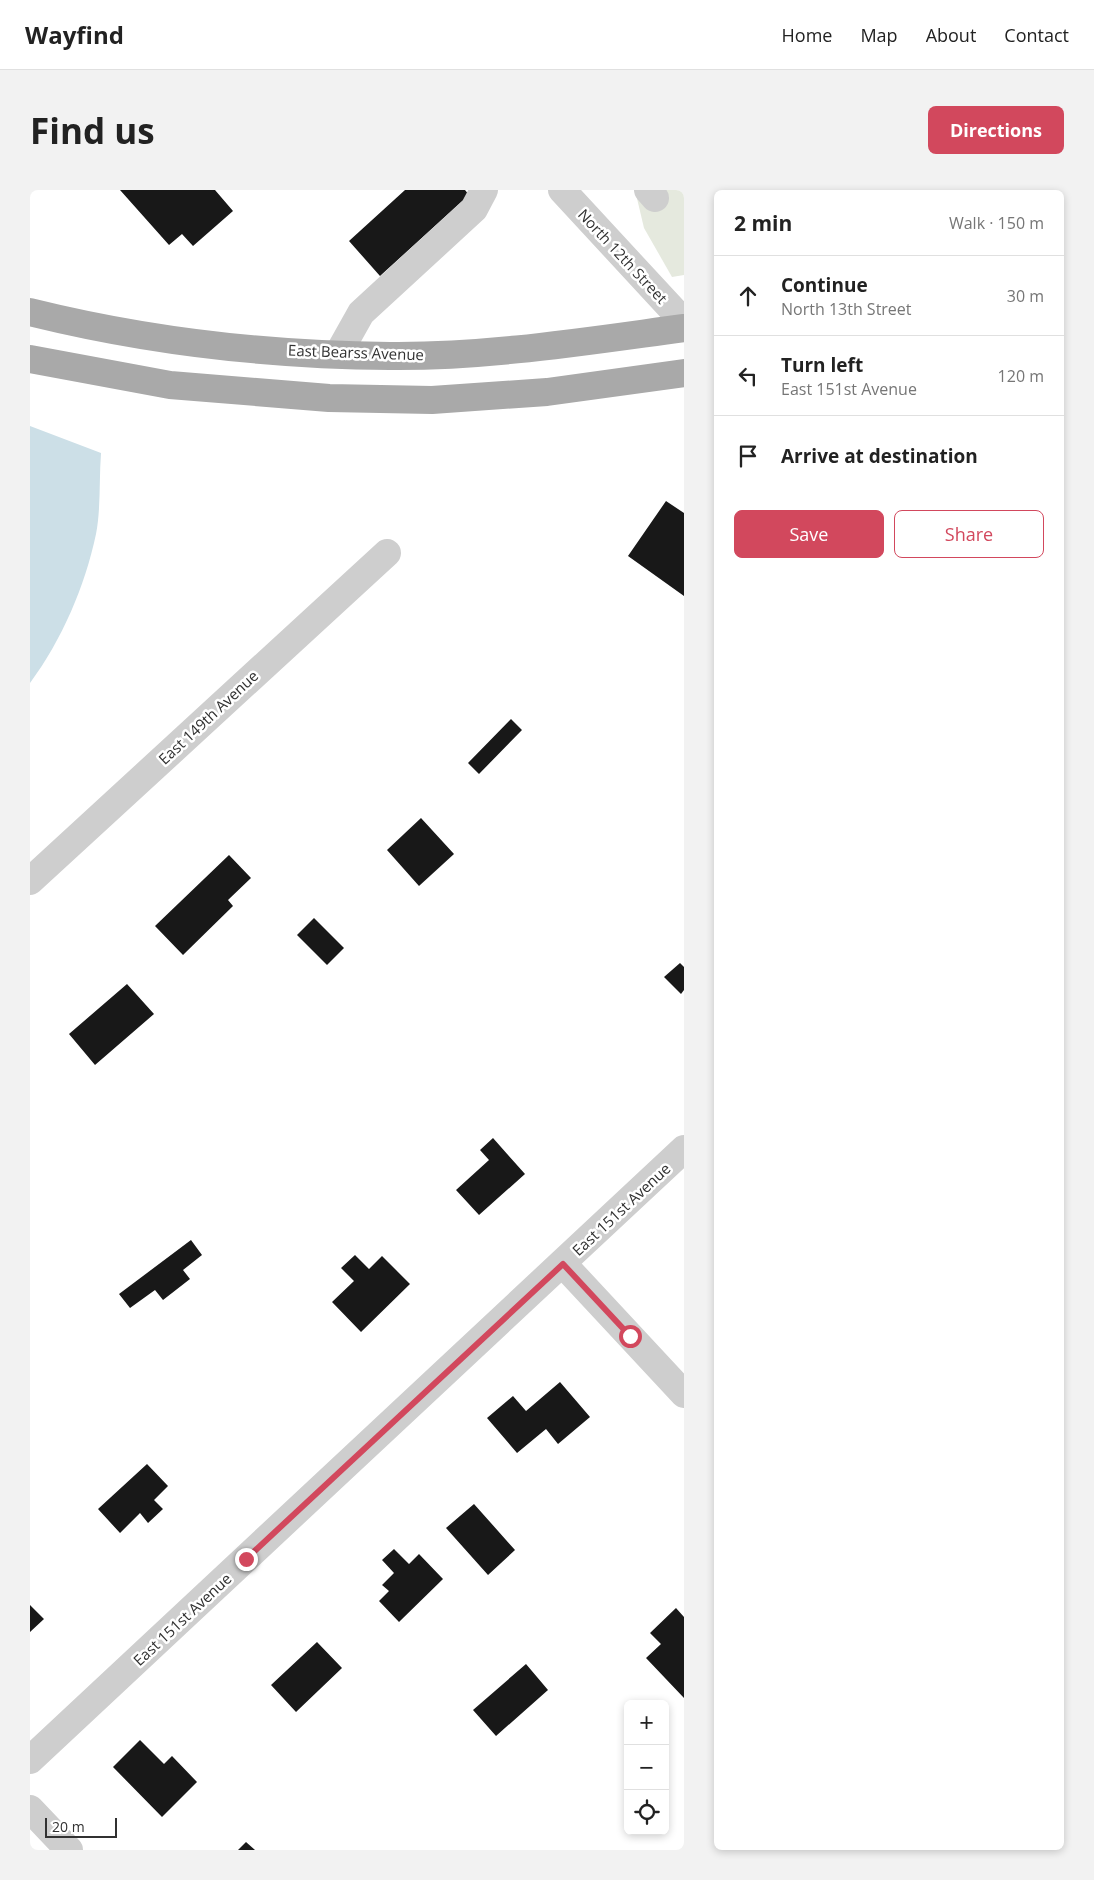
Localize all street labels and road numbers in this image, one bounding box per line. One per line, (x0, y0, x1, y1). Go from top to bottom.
street label: North 12th Street (574, 204, 672, 308)
street label: East Bearss Avenue (288, 340, 424, 364)
street label: East 149th Avenue (154, 666, 262, 768)
street label: East 151st Avenue (568, 1158, 674, 1260)
street label: East 151st Avenue (129, 1568, 235, 1670)

